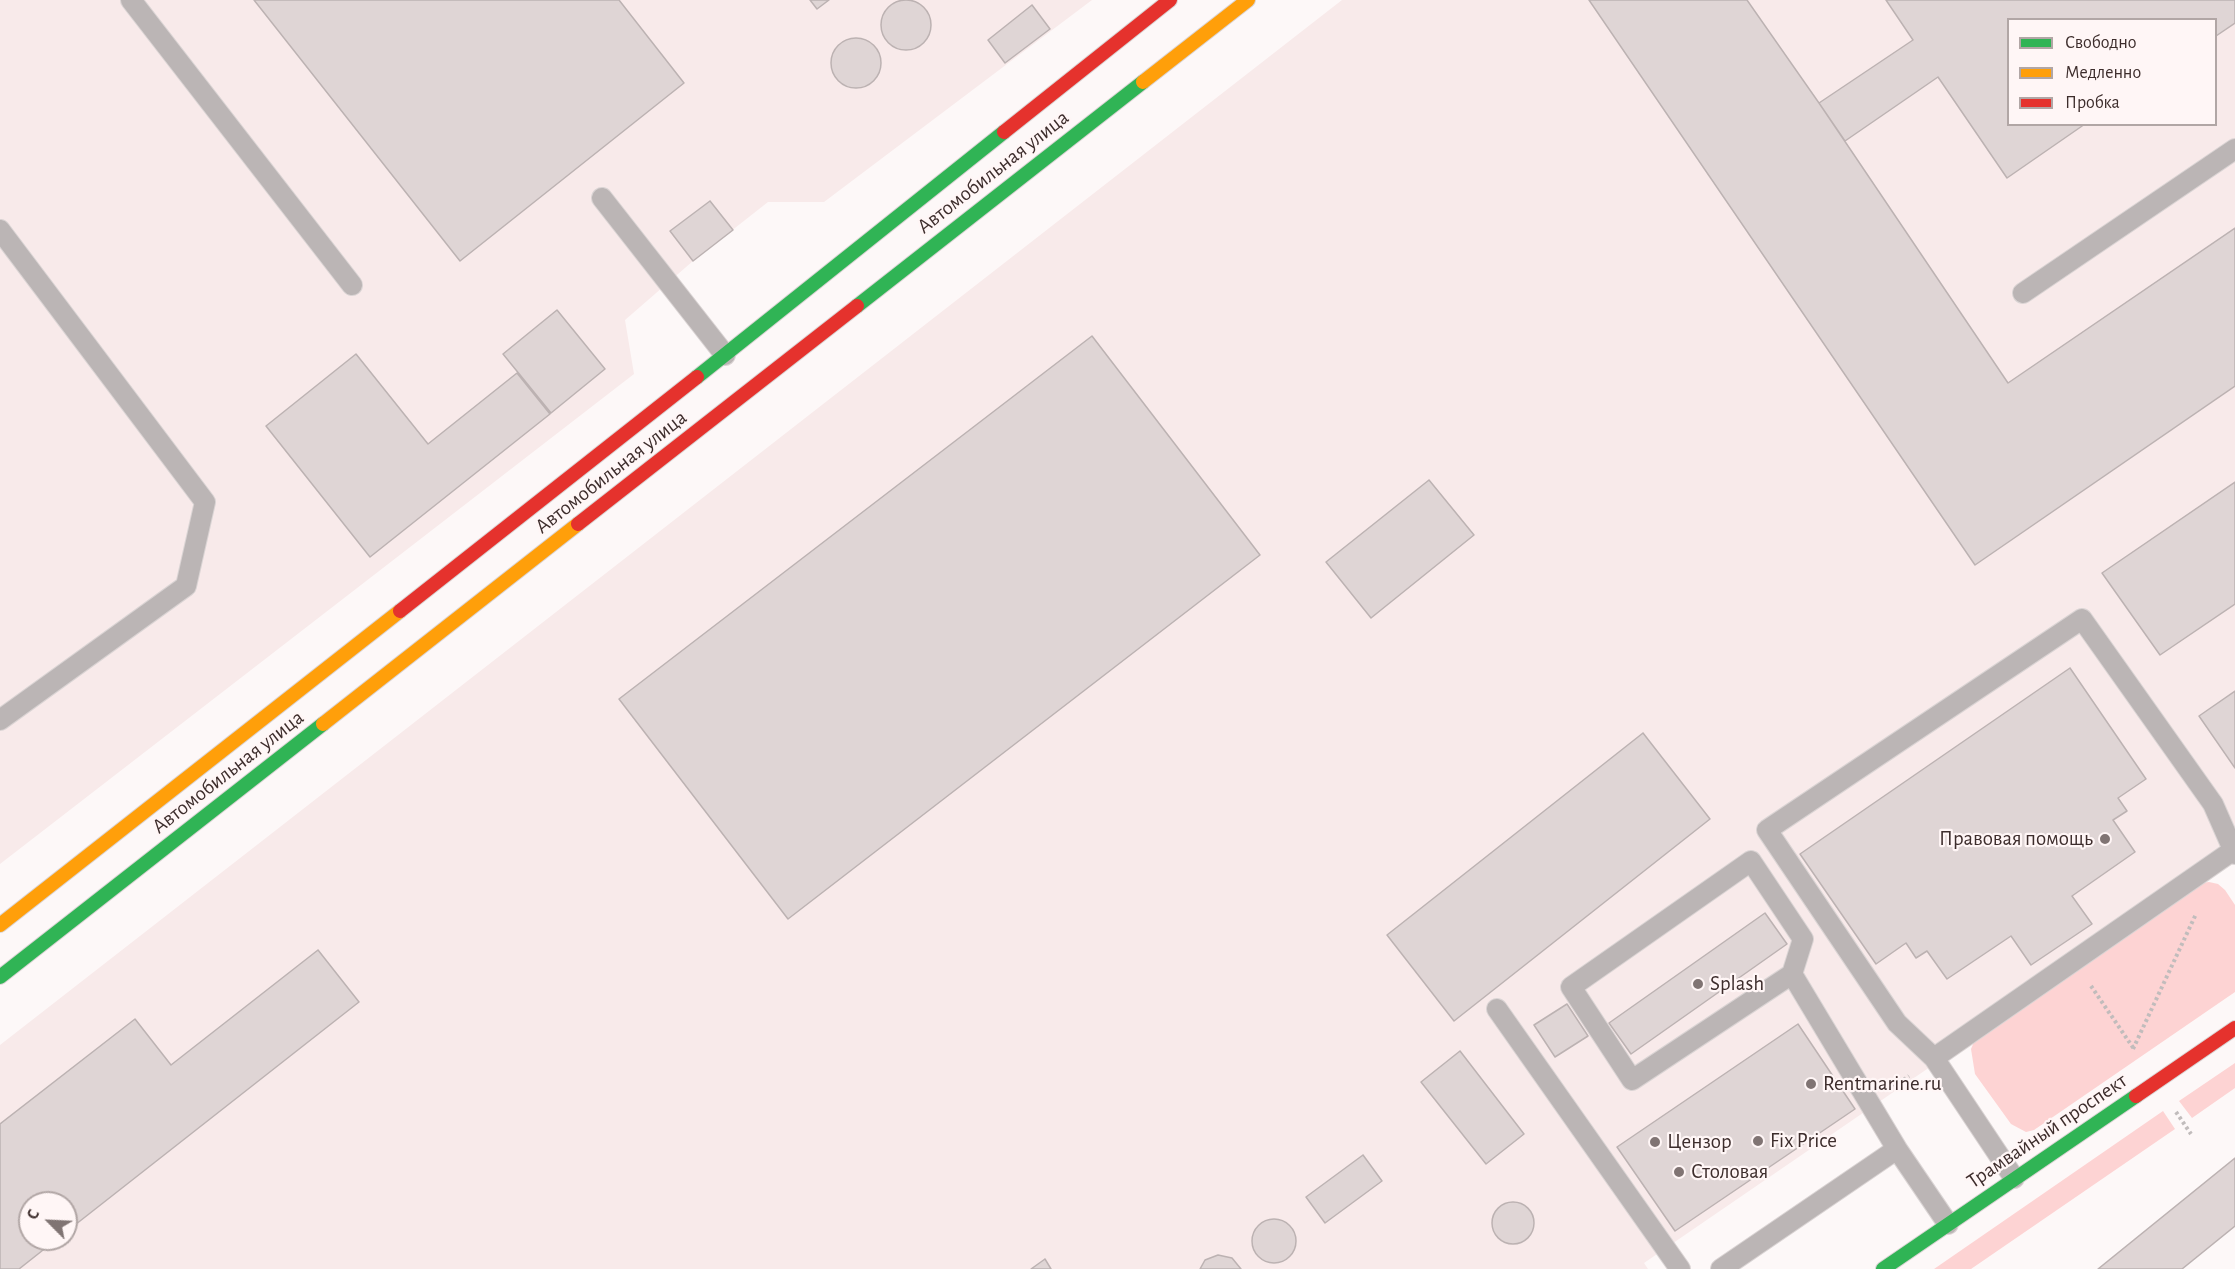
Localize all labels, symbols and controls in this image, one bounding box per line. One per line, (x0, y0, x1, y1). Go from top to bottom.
legend (2007, 18, 2217, 126)
text: Свободно (2065, 34, 2137, 52)
text: Медленно (2065, 64, 2141, 82)
text: Пробка (2065, 94, 2120, 112)
street label: Автомобильная улица (912, 105, 1074, 239)
street label: Автомобильная улица (530, 405, 692, 539)
street label: Автомобильная улица (147, 705, 309, 839)
place label: Правовая помощь (1939, 826, 2093, 852)
marker: Правовая помощь (2098, 832, 2112, 846)
place label: Splash (1710, 971, 1764, 997)
marker: Splash (1691, 977, 1705, 991)
street label: Трамвайный проспект (1962, 1068, 2132, 1194)
place label: Rentmarine.ru (1823, 1071, 1941, 1097)
marker: Rentmarine.ru (1804, 1077, 1818, 1091)
place label: Fix Price (1770, 1128, 1837, 1154)
place label: Цензор (1667, 1129, 1732, 1155)
marker: Fix Price (1751, 1134, 1765, 1148)
marker: Цензор (1648, 1135, 1662, 1149)
place label: Столовая (1691, 1159, 1768, 1185)
marker: Столовая (1672, 1165, 1686, 1179)
north arrow (18, 1191, 78, 1251)
text: С (24, 1207, 42, 1222)

